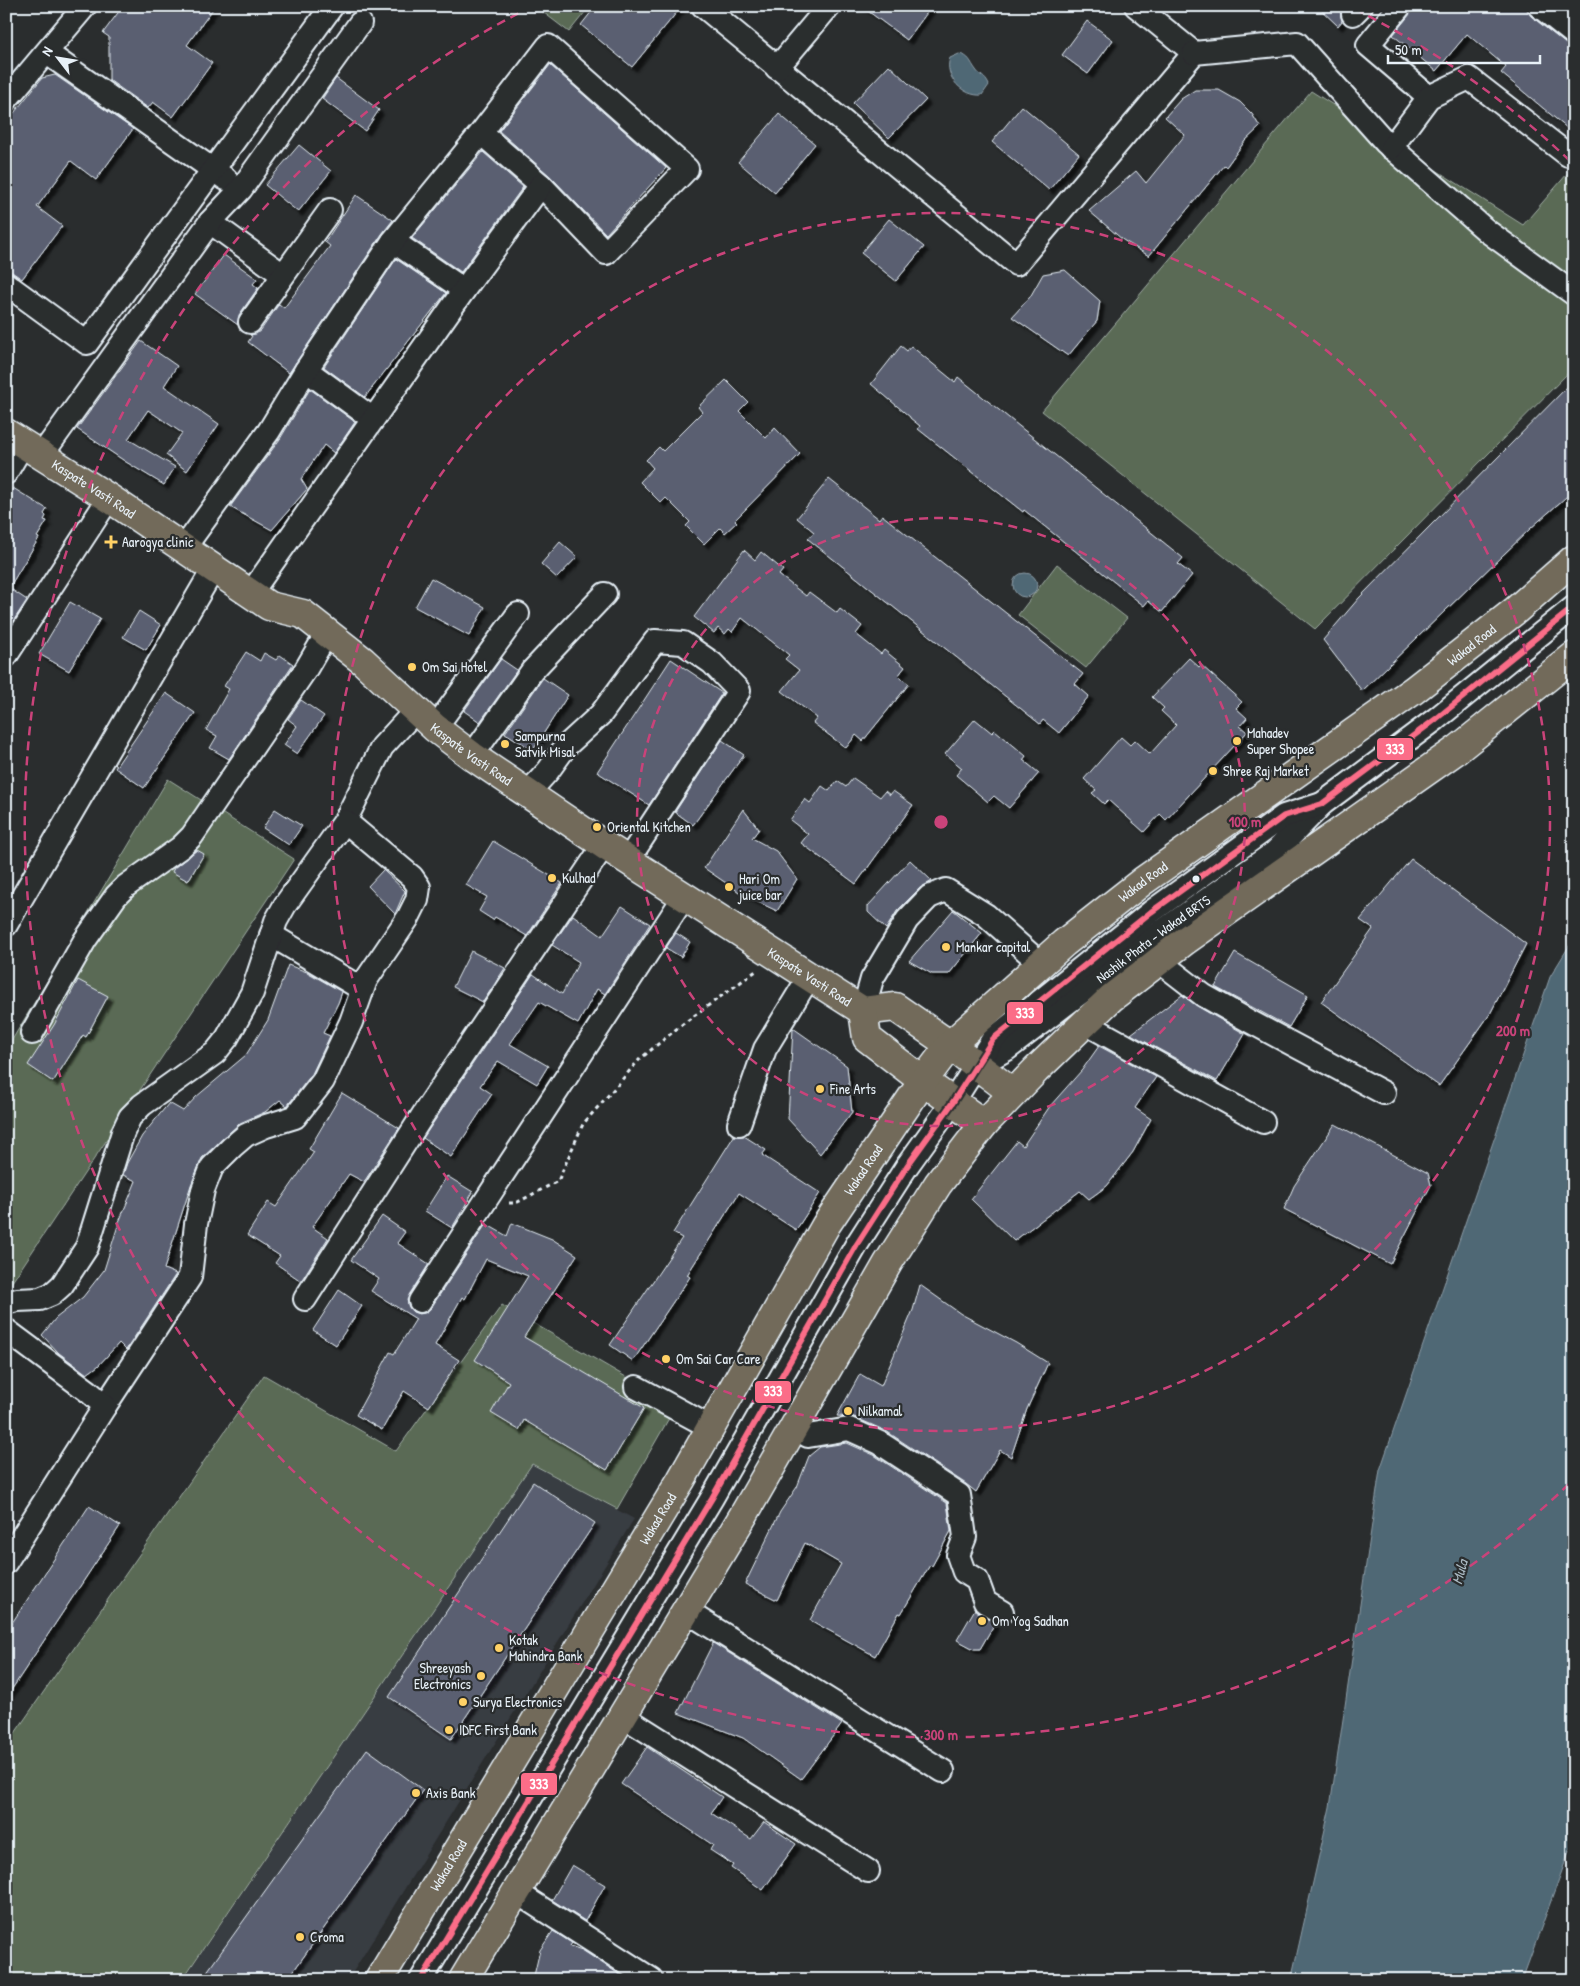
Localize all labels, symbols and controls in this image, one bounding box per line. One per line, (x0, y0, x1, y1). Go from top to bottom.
north arrow (32, 32, 82, 82)
scale bar (1388, 32, 1540, 64)
text: 50 m (1395, 39, 1422, 60)
text: N (36, 42, 57, 59)
street label: Kaspate Vasti Road (48, 454, 140, 523)
place label: Aarogya clinic (122, 532, 194, 552)
marker: Aarogya clinic (104, 535, 118, 549)
street label: Wakad Road (1443, 619, 1500, 670)
place label: Om Sai Hotel (422, 657, 487, 676)
marker: Om Sai Hotel (406, 661, 418, 673)
street label: Kaspate Vasti Road (427, 718, 517, 790)
place label: Mahadev Super Shopee (1247, 723, 1315, 759)
place label: Sampurna Satvik Misal (515, 726, 576, 761)
marker: Mahadev Super Shopee (1231, 735, 1243, 747)
line badge: 333 (1376, 737, 1414, 761)
marker: Sampurna Satvik Misal (499, 738, 511, 750)
text: 333 (1386, 739, 1405, 758)
place label: Shree Raj Market (1223, 761, 1309, 781)
marker: Shree Raj Market (1207, 765, 1219, 777)
text: 100 m (1229, 811, 1261, 832)
centre of rings (932, 813, 950, 831)
place label: Oriental Kitchen (607, 817, 691, 836)
marker: Oriental Kitchen (591, 821, 603, 833)
street label: Wakad Road (1114, 856, 1172, 906)
place label: Kulhad (562, 868, 596, 887)
place label: Hari Om juice bar (737, 869, 783, 905)
marker: Kulhad (546, 872, 558, 884)
unlabelled marker (1191, 874, 1201, 884)
marker: Hari Om juice bar (723, 881, 735, 893)
street label: Nashik Phata - Wakad BRTS (1092, 890, 1214, 987)
place label: Mankar capital (956, 937, 1030, 957)
marker: Mankar capital (940, 941, 952, 953)
street label: Kaspate Vasti Road (764, 942, 856, 1011)
line badge: 333 (1006, 1001, 1044, 1025)
text: 333 (1016, 1003, 1035, 1022)
text: 200 m (1496, 1020, 1530, 1041)
place label: Fine Arts (829, 1079, 876, 1098)
marker: Fine Arts (814, 1083, 826, 1095)
street label: Wakad Road (839, 1140, 887, 1199)
place label: Om Sai Car Care (676, 1349, 761, 1368)
marker: Om Sai Car Care (660, 1353, 672, 1365)
line badge: 333 (754, 1380, 792, 1404)
text: 333 (764, 1381, 783, 1400)
place label: Nilkamal (858, 1401, 903, 1420)
marker: Nilkamal (842, 1405, 854, 1417)
street label: Wakad Road (634, 1489, 680, 1548)
water label: Mula (1446, 1555, 1473, 1586)
place label: Om Yog Sadhan (992, 1611, 1069, 1631)
marker: Om Yog Sadhan (976, 1615, 988, 1627)
place label: Kotak Mahindra Bank (509, 1630, 583, 1665)
marker: Kotak Mahindra Bank (493, 1642, 505, 1654)
place label: Shreeyash Electronics (414, 1658, 471, 1693)
marker: Shreeyash Electronics (475, 1670, 487, 1682)
place label: Surya Electronics (473, 1692, 562, 1712)
marker: Surya Electronics (457, 1696, 469, 1708)
place label: IDFC First Bank (459, 1720, 537, 1739)
marker: IDFC First Bank (443, 1724, 455, 1736)
text: 300 m (924, 1724, 958, 1745)
line badge: 333 (520, 1772, 558, 1796)
text: 333 (530, 1774, 549, 1793)
place label: Axis Bank (426, 1783, 476, 1802)
marker: Axis Bank (410, 1787, 422, 1799)
street label: Wakad Road (425, 1835, 471, 1894)
place label: Croma (310, 1927, 344, 1946)
marker: Croma (294, 1931, 306, 1943)

